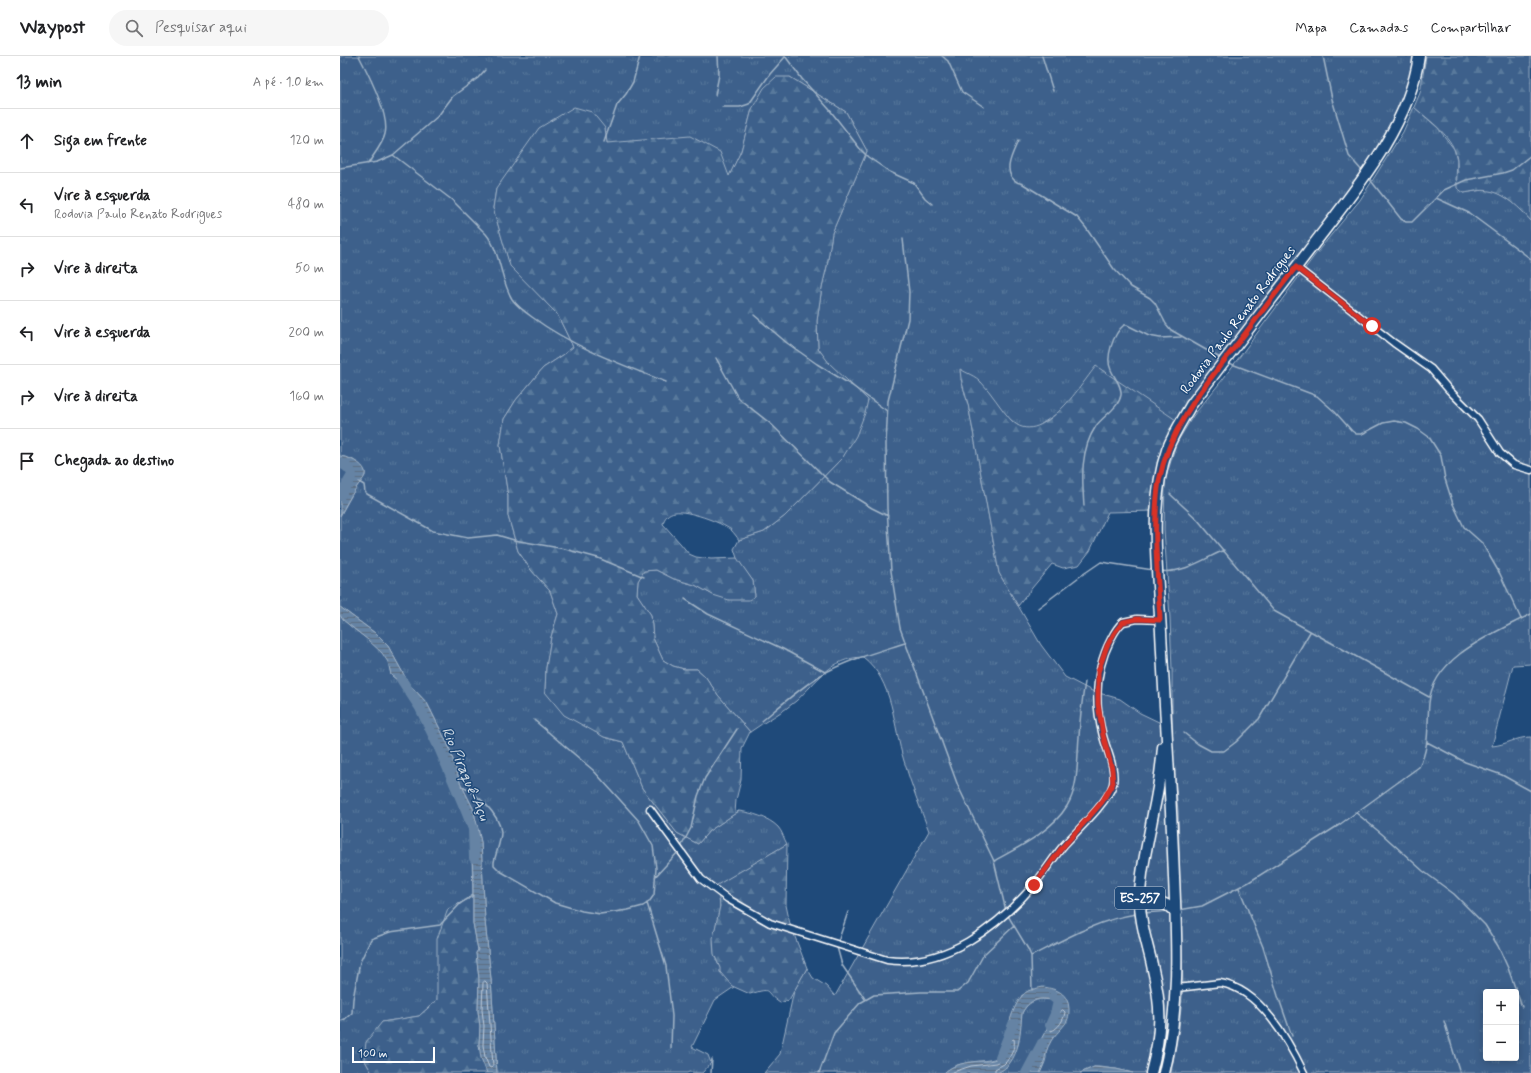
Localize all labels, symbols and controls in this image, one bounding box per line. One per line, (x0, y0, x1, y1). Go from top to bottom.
search box (109, 10, 389, 46)
text: Waypost (20, 15, 85, 40)
icon: search (123, 17, 145, 39)
text: Pesquisar aqui (155, 18, 247, 38)
text: Mapa (1295, 19, 1327, 37)
text: Camadas (1349, 19, 1408, 37)
text: Compartilhar (1430, 19, 1511, 37)
text: 13 min (16, 71, 62, 93)
text: A pé · 1.0 km (253, 74, 324, 91)
icon: ahead (16, 130, 38, 152)
text: Siga em frente (54, 131, 147, 151)
text: 120 m (290, 132, 324, 149)
text: Vire à esquerda (54, 186, 150, 206)
icon: left (16, 194, 38, 216)
text: 480 m (288, 196, 324, 213)
text: Rodovia Paulo Renato Rodrigues (54, 206, 222, 223)
street label: Rodovia Paulo Renato Rodrigues (1176, 242, 1300, 398)
icon: right (16, 258, 38, 280)
text: Vire à direita (54, 259, 138, 279)
text: 50 m (295, 260, 324, 277)
route start (1363, 317, 1381, 335)
icon: left (16, 322, 38, 344)
text: Vire à esquerda (54, 323, 150, 343)
text: 200 m (289, 324, 324, 341)
icon: right (16, 386, 38, 408)
text: Vire à direita (54, 387, 138, 407)
text: 160 m (289, 388, 324, 405)
icon: arrive (16, 450, 38, 472)
text: Chegada ao destino (54, 451, 174, 471)
water label: Rio Piraquê-Açu (436, 724, 494, 825)
route end (1025, 876, 1043, 894)
road number: ES-257 (1115, 887, 1165, 909)
map controls (1483, 989, 1519, 1061)
button: + (1483, 989, 1519, 1025)
button: − (1483, 1025, 1519, 1061)
scale bar (352, 1045, 435, 1064)
text: 100 m (358, 1047, 388, 1061)

